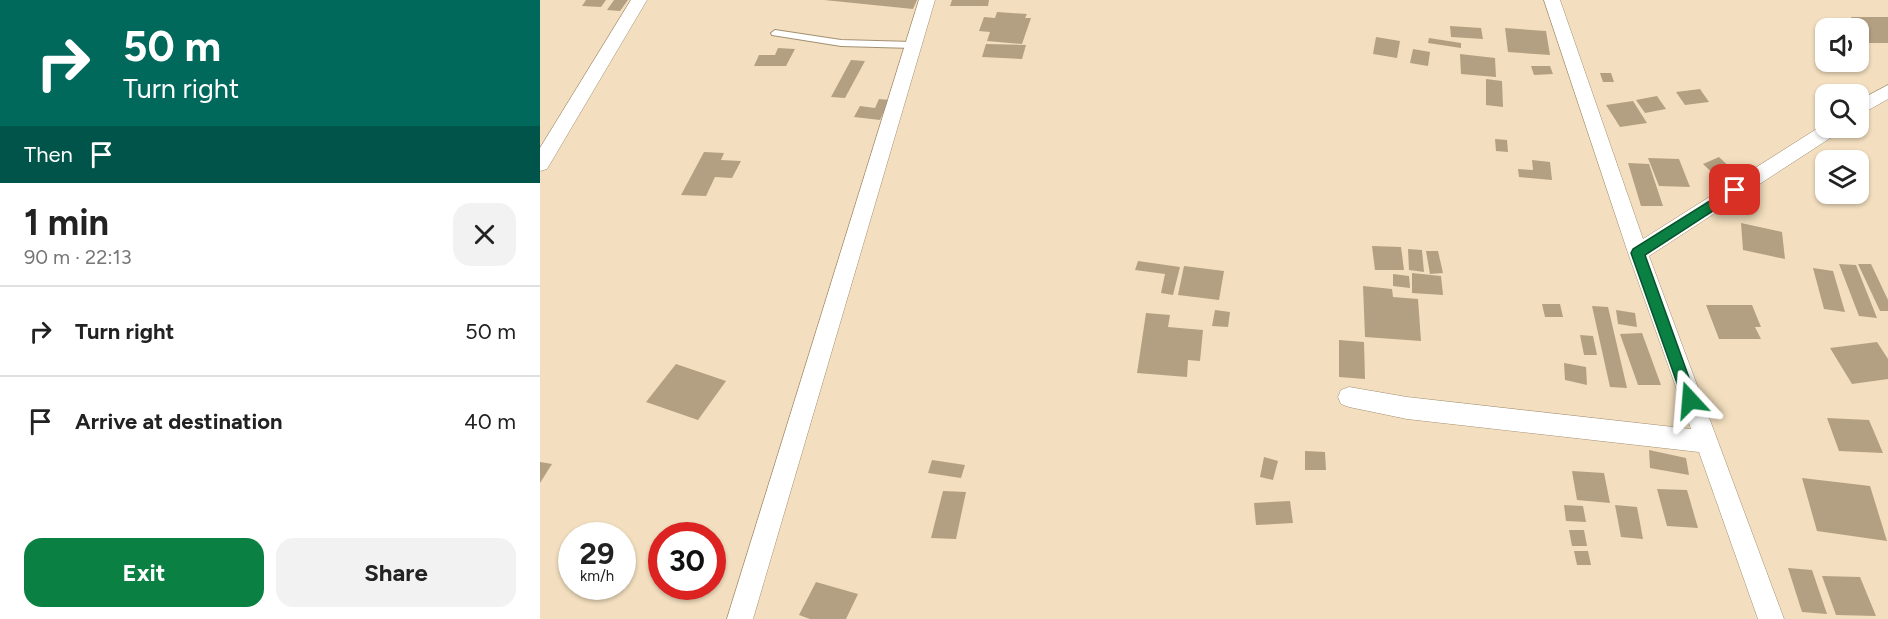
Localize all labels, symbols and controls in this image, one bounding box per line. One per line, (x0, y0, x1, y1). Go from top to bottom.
map controls (1815, 18, 1869, 204)
button: sound (1815, 18, 1869, 72)
text: 50 m (123, 21, 221, 72)
icon: right (24, 24, 102, 102)
text: Turn right (123, 72, 239, 105)
button: search (1815, 84, 1869, 138)
icon: arrive (85, 138, 118, 171)
text: Then (24, 141, 73, 168)
button: layers (1815, 150, 1869, 204)
pin (1709, 164, 1760, 215)
icon: arrive (1718, 173, 1751, 206)
text: 1 min (24, 201, 109, 244)
button: close (453, 203, 516, 266)
text: 90 m · 22:13 (24, 245, 132, 269)
icon: right (24, 315, 57, 348)
text: Turn right (75, 318, 174, 345)
text: 50 m (465, 318, 516, 345)
position arrow (1658, 368, 1722, 432)
icon: arrive (24, 405, 57, 438)
text: Arrive at destination (75, 408, 283, 435)
text: 40 m (464, 408, 516, 435)
speed limit sign: 30 (648, 522, 726, 600)
text: 29 (580, 535, 614, 572)
button: Exit (24, 538, 264, 607)
button: Share (276, 538, 516, 607)
text: km/h (580, 567, 614, 585)

